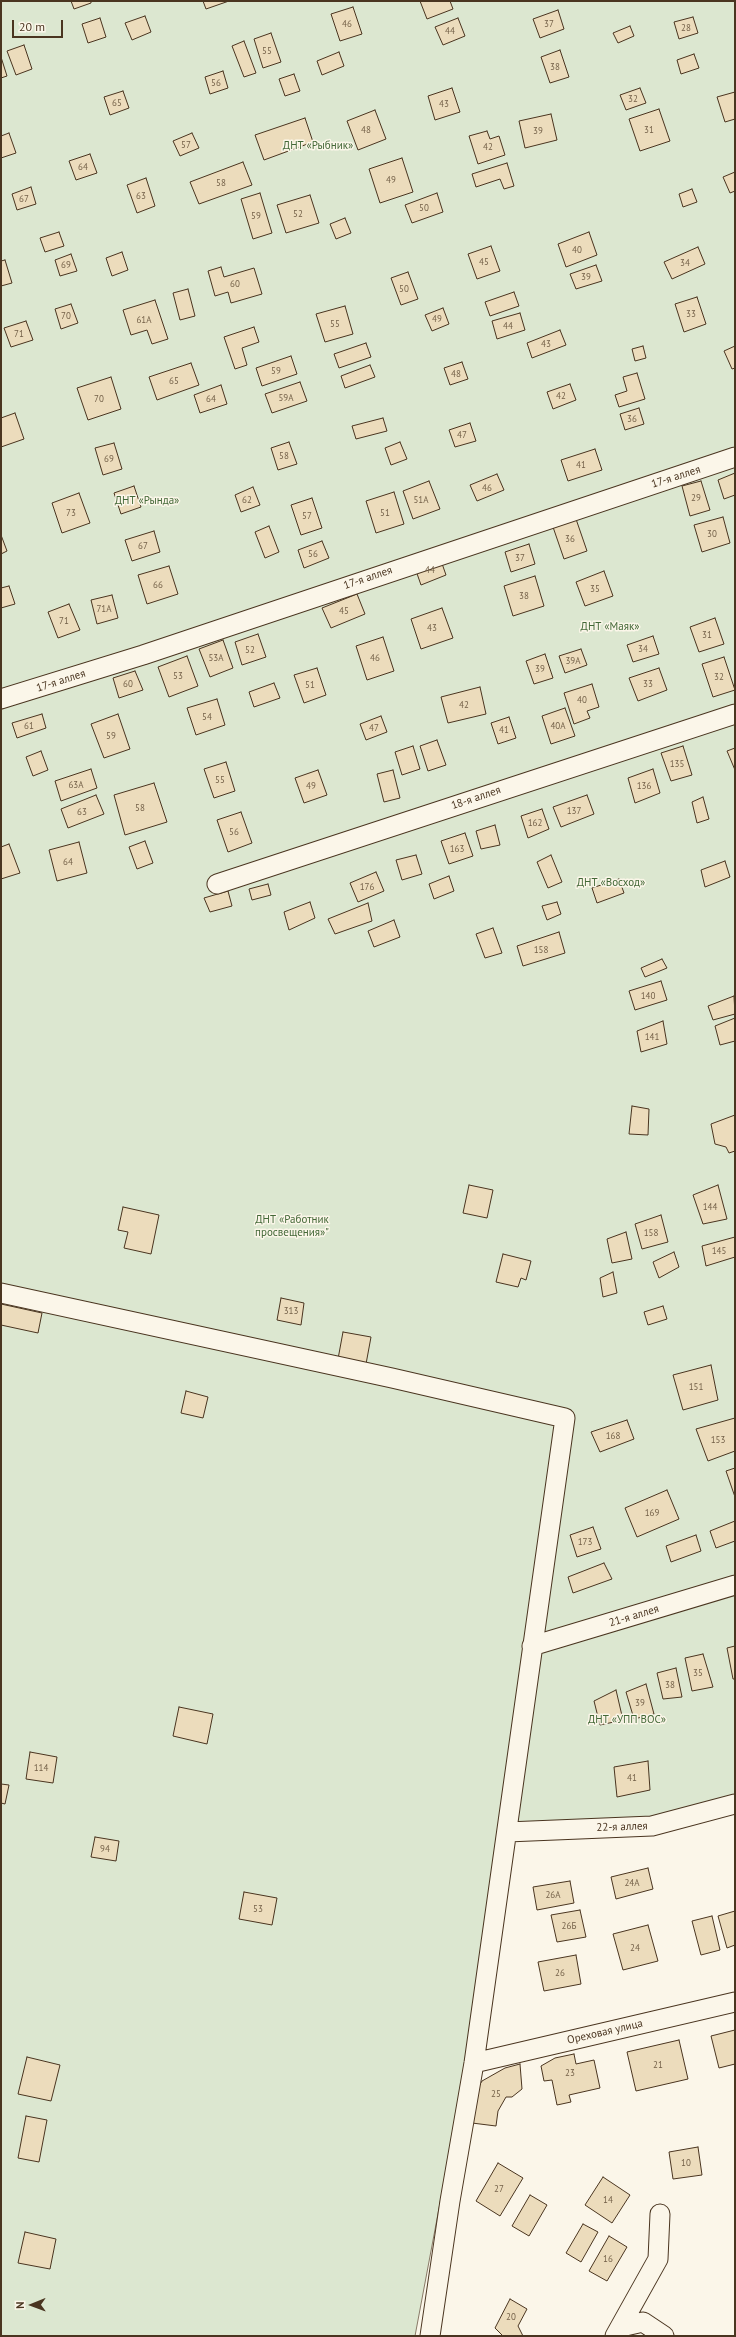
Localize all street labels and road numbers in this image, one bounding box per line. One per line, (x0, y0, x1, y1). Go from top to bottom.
street label: 17-я аллея (650, 463, 702, 491)
street label: 17-я аллея (342, 563, 394, 593)
street label: 17-я аллея (35, 667, 87, 695)
street label: 18-я аллея (450, 783, 502, 813)
street label: 21-я аллея (607, 1602, 661, 1630)
street label: 22-я аллея (596, 1820, 648, 1834)
street label: Ореховая улица (566, 2017, 644, 2047)

